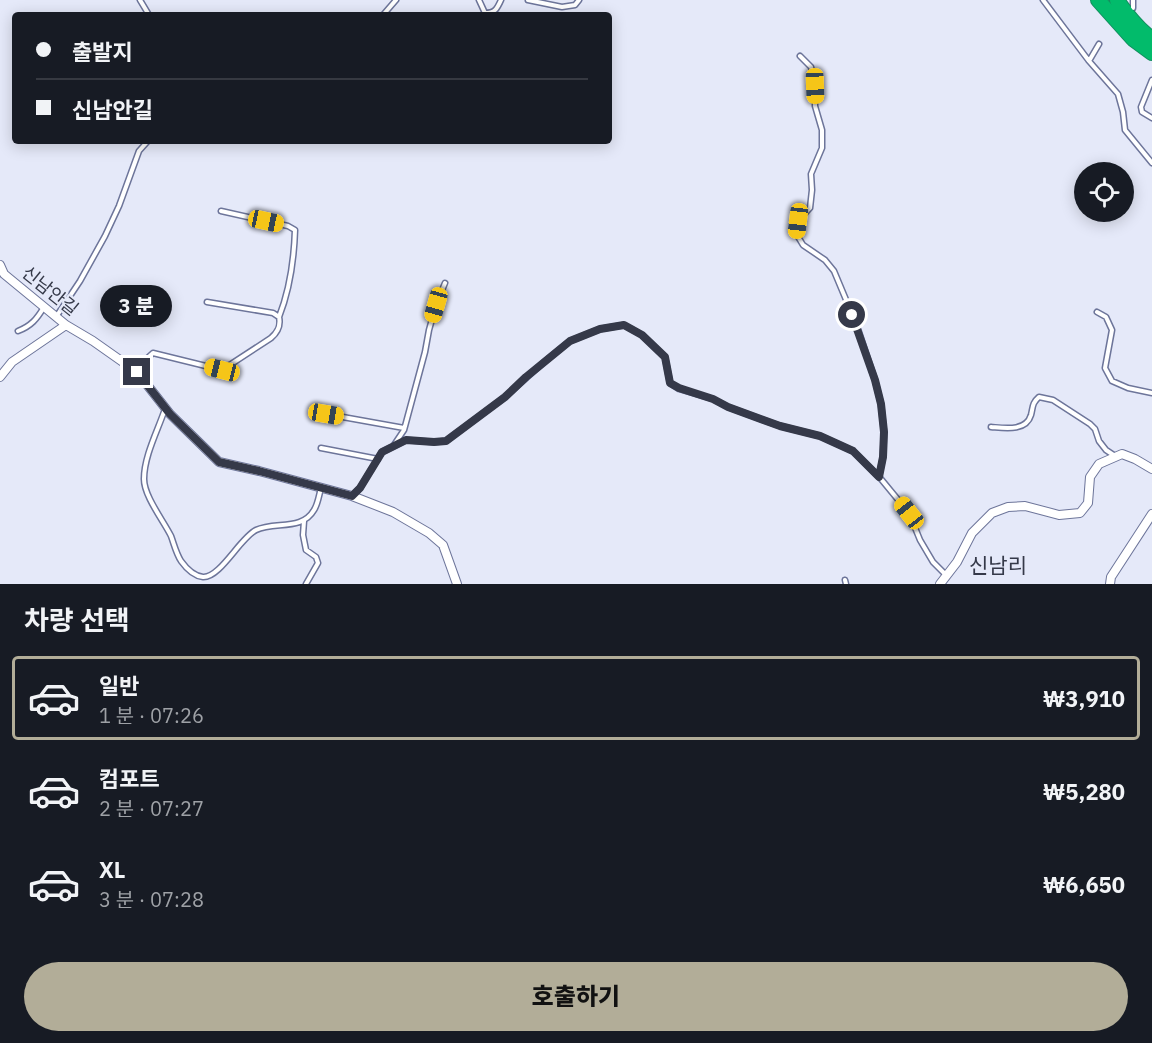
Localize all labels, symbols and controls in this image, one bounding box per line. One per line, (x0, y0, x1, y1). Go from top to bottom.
text: 출발지 (72, 37, 133, 66)
car (805, 68, 825, 104)
text: 신남안길 (72, 95, 153, 124)
map controls (1074, 162, 1134, 222)
button: locate (1074, 162, 1134, 222)
car (787, 202, 809, 240)
car (247, 208, 285, 234)
street label: 신남안길 (17, 261, 83, 320)
callout: 3 분 (101, 285, 173, 327)
car (422, 285, 450, 325)
text: 3 분 (118, 292, 154, 319)
route start (838, 301, 865, 328)
car (202, 357, 242, 383)
route end (123, 358, 150, 385)
car (307, 402, 345, 426)
car (891, 493, 927, 533)
district label: 신남리 (969, 551, 1027, 579)
text: 차량 선택 (24, 602, 130, 637)
icon: car (27, 671, 81, 725)
text: 일반 (99, 671, 139, 700)
text: ₩3,910 (1043, 684, 1125, 713)
text: 1 분 · 07:26 (99, 702, 204, 729)
icon: car (27, 764, 81, 818)
text: 컴포트 (99, 764, 160, 793)
text: ₩5,280 (1043, 777, 1125, 806)
text: 2 분 · 07:27 (99, 795, 204, 822)
text: XL (99, 855, 125, 884)
icon: car (27, 857, 81, 911)
text: ₩6,650 (1043, 870, 1125, 899)
text: 3 분 · 07:28 (99, 886, 204, 913)
button: 호출하기 (24, 962, 1128, 1031)

